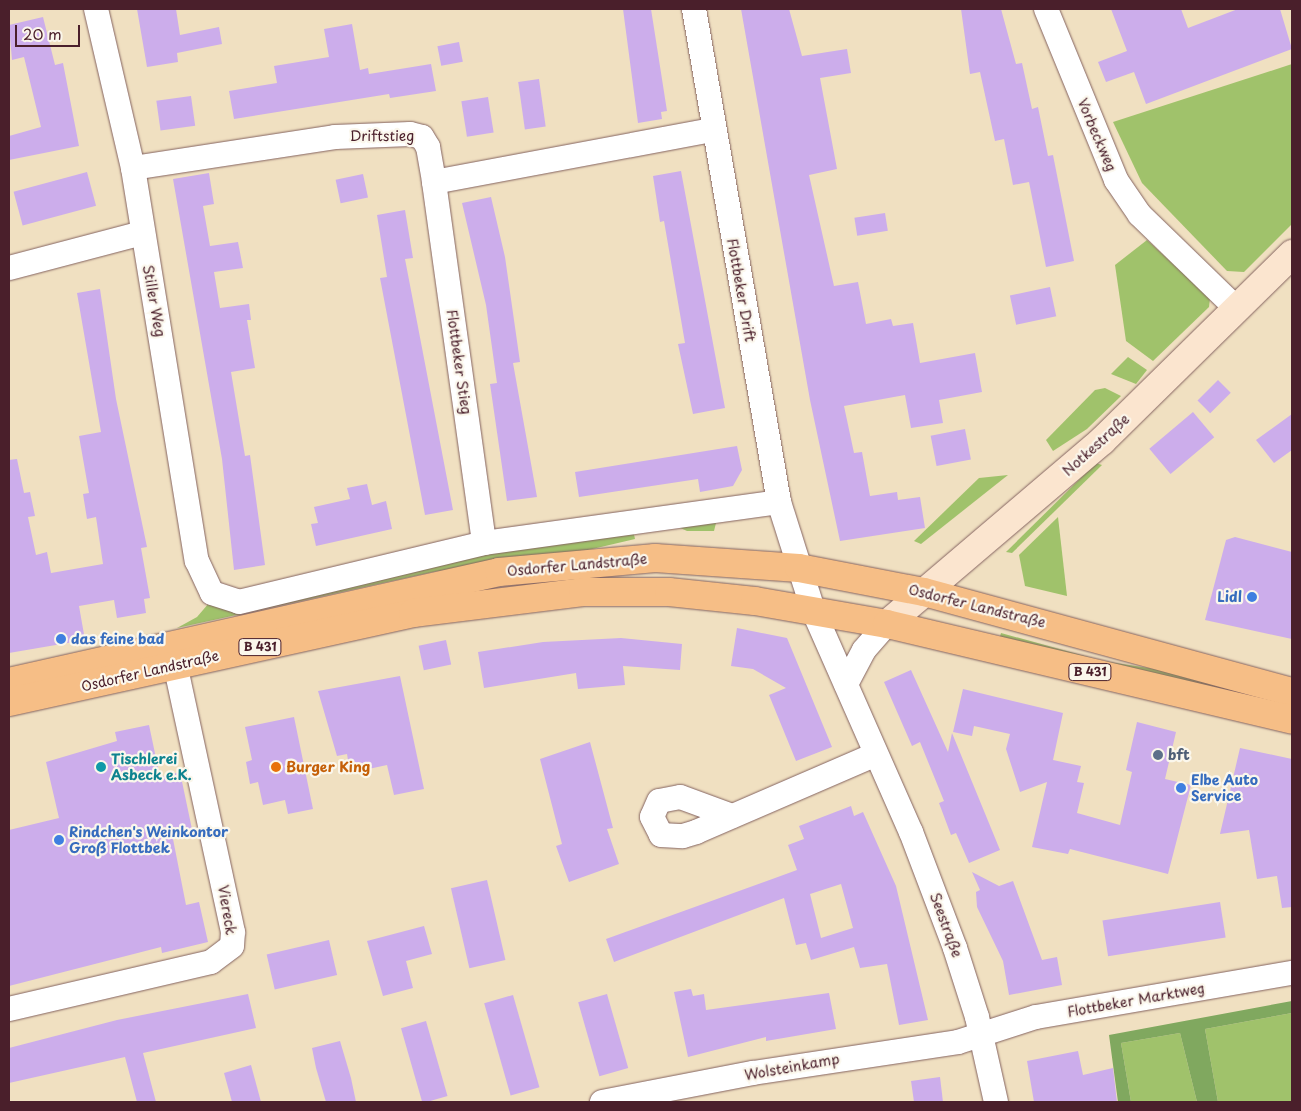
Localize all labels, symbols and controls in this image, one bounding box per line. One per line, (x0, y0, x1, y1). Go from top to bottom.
scale bar (18, 15, 82, 47)
text: 20 m (23, 22, 62, 45)
street label: Vorbeckweg (1074, 96, 1120, 174)
street label: Driftstieg (350, 128, 414, 144)
street label: Flottbeker Drift (724, 237, 758, 343)
street label: Stiller Weg (139, 263, 169, 339)
street label: Flottbeker Stieg (443, 308, 475, 416)
street label: Notkestraße (1059, 411, 1133, 479)
street label: Osdorfer Landstraße (506, 550, 648, 580)
street label: Osdorfer Landstraße (907, 581, 1047, 631)
place label: Lidl (1217, 589, 1242, 605)
marker: Lidl (1246, 591, 1258, 603)
place label: das feine bad (71, 631, 166, 647)
marker: das feine bad (55, 633, 67, 645)
road number: B 431 (238, 638, 282, 656)
street label: Osdorfer Landstraße (80, 647, 220, 695)
road number: B 431 (1068, 662, 1112, 682)
place label: bft (1168, 747, 1190, 763)
marker: bft (1152, 749, 1164, 761)
place label: Tischlerei Asbeck e.K. (111, 751, 192, 784)
place label: Burger King (286, 759, 370, 775)
marker: Tischlerei Asbeck e.K. (95, 761, 107, 773)
marker: Burger King (270, 761, 282, 773)
place label: Elbe Auto Service (1191, 772, 1259, 804)
marker: Elbe Auto Service (1175, 782, 1187, 794)
place label: Rindchen's Weinkontor Groß Flottbek (69, 824, 229, 856)
marker: Rindchen's Weinkontor Groß Flottbek (53, 834, 65, 846)
street label: Viereck (215, 884, 239, 936)
street label: Seestraße (927, 890, 965, 960)
street label: Flottbeker Marktweg (1066, 980, 1206, 1020)
street label: Wolsteinkamp (743, 1050, 841, 1084)

